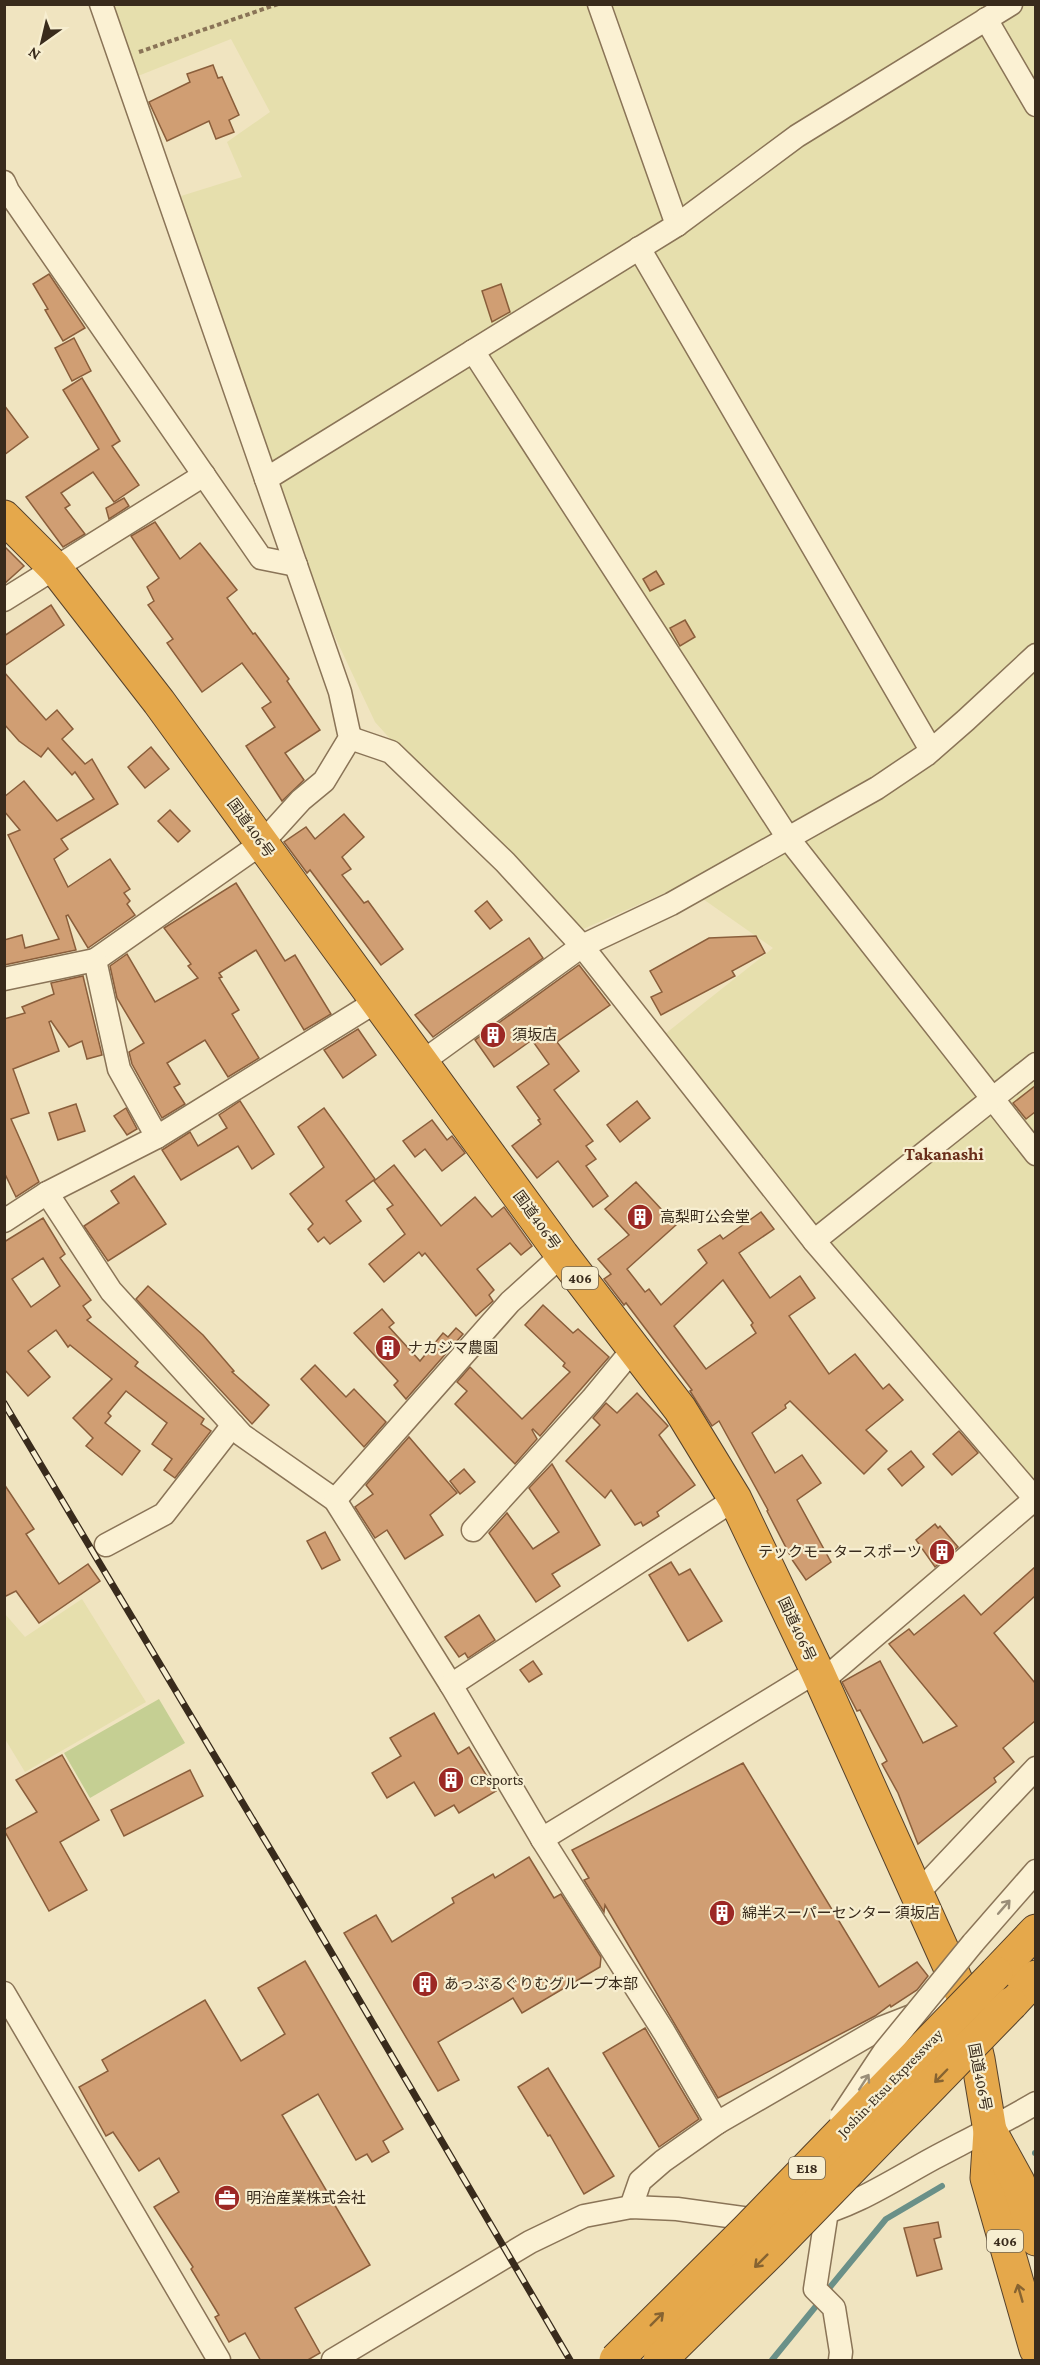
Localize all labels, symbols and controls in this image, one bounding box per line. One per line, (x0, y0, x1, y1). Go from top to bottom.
north arrow (12, 12, 72, 72)
text: N (25, 44, 43, 64)
street label: 国道406号 (224, 795, 278, 861)
building icon: 須坂店 (478, 1020, 508, 1050)
place label: 須坂店 (512, 1027, 557, 1043)
district label: Takanashi (904, 1144, 984, 1164)
street label: 国道406号 (510, 1187, 564, 1253)
building icon: 高梨町公会堂 (625, 1202, 655, 1232)
place label: 高梨町公会堂 (660, 1209, 750, 1225)
road number: 406 (562, 1267, 598, 1289)
building icon: ナカジマ農園 (373, 1333, 403, 1363)
place label: ナカジマ農園 (408, 1340, 498, 1356)
building icon: テックモータースポーツ (927, 1537, 957, 1567)
place label: テックモータースポーツ (758, 1544, 922, 1560)
street label: 国道406号 (775, 1594, 819, 1664)
building icon: CPsports (436, 1765, 466, 1795)
place label: CPsports (470, 1772, 524, 1789)
building icon: 綿半スーパーセンター 須坂店 (707, 1898, 737, 1928)
one-way arrow (998, 1899, 1011, 1915)
place label: 綿半スーパーセンター 須坂店 (742, 1905, 940, 1921)
building icon: あっぷるぐりむグループ本部 (410, 1969, 440, 1999)
place label: あっぷるぐりむグループ本部 (444, 1976, 638, 1992)
street label: Joshin-Etsu Expressway (833, 2026, 946, 2142)
street label: 国道406号 (966, 2042, 994, 2112)
one-way arrow (933, 2069, 948, 2084)
one-way arrow (858, 2073, 871, 2090)
road number: E18 (789, 2157, 825, 2179)
office icon: 明治産業株式会社 (212, 2183, 242, 2213)
place label: 明治産業株式会社 (246, 2190, 366, 2206)
road number: 406 (987, 2230, 1023, 2252)
one-way arrow (753, 2254, 768, 2268)
one-way arrow (1013, 2284, 1025, 2303)
one-way arrow (650, 2312, 665, 2327)

